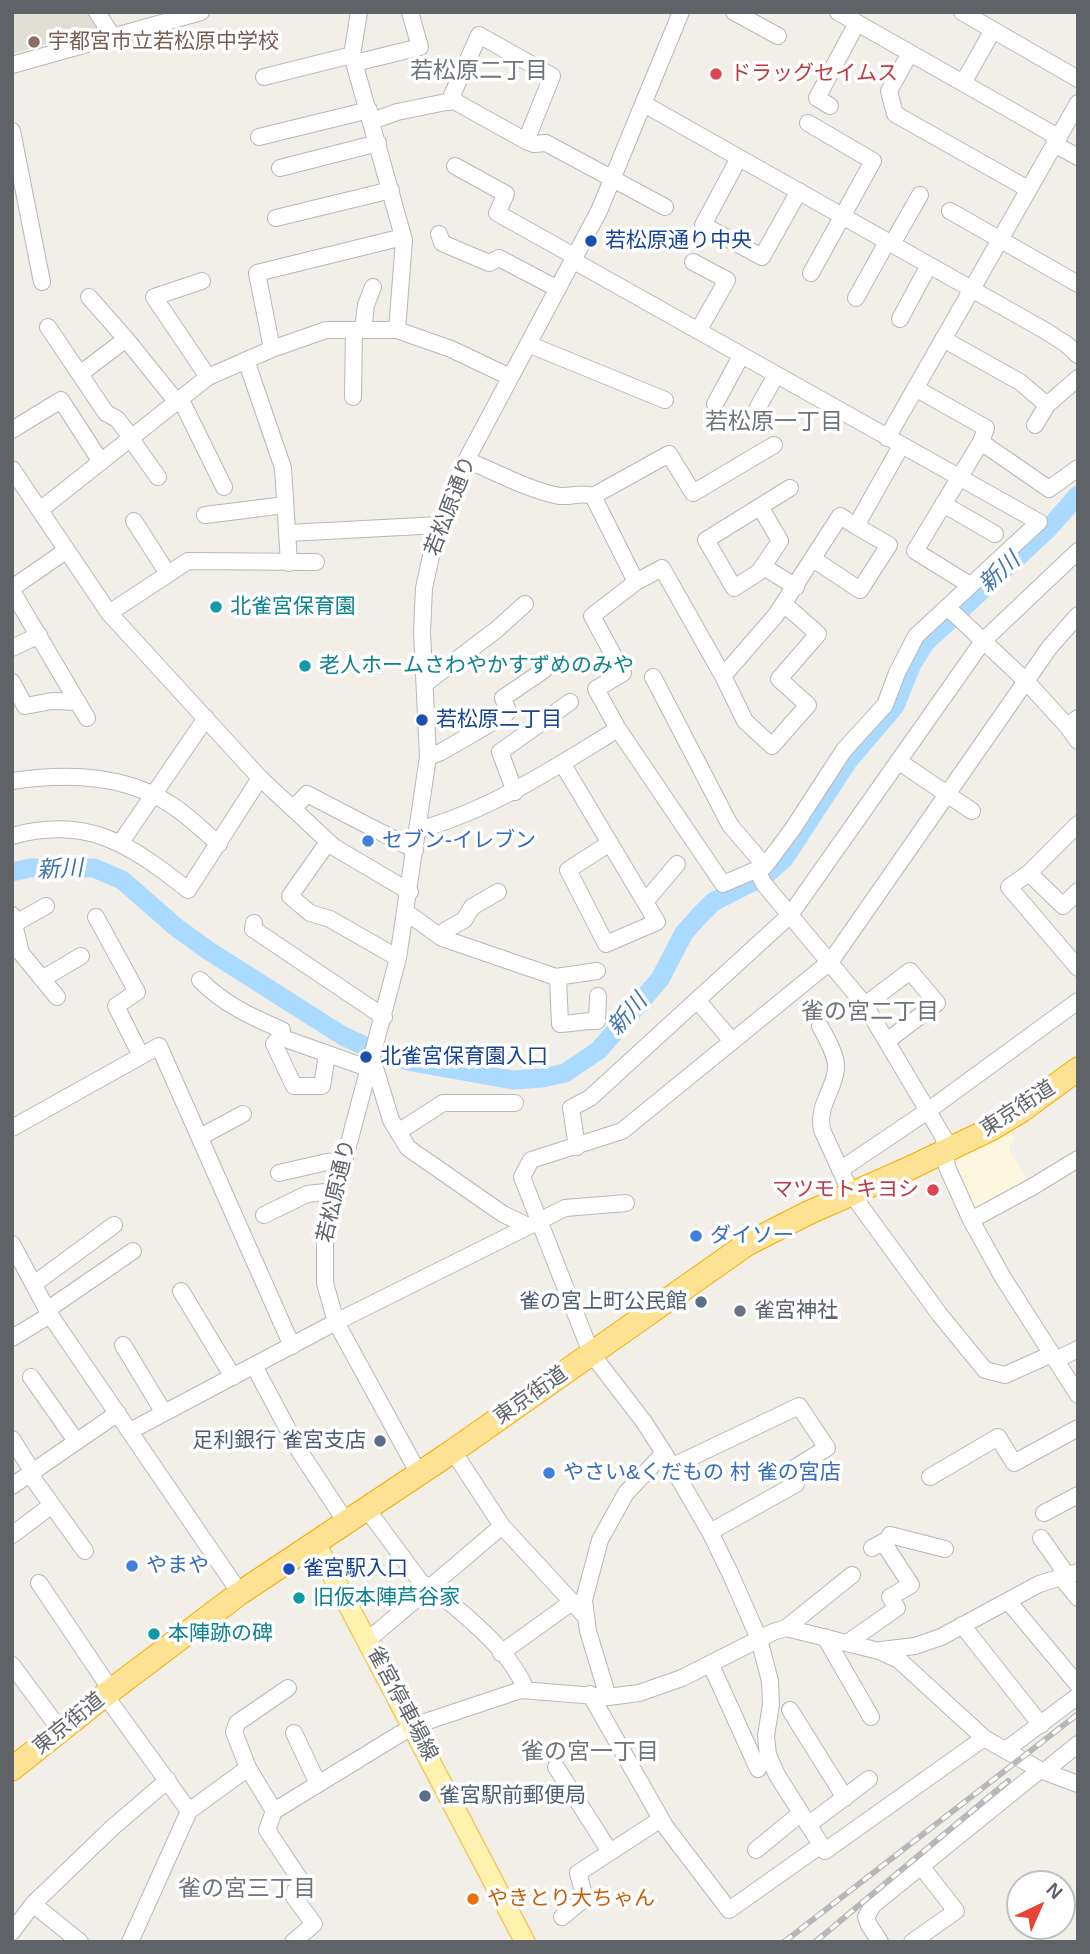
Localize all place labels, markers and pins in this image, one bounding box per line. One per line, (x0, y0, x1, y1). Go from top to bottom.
place label: 宇都宮市立若松原中学校 (48, 29, 279, 55)
marker: 宇都宮市立若松原中学校 (26, 34, 42, 50)
place label: ドラッグセイムス (730, 61, 898, 87)
marker: ドラッグセイムス (708, 66, 724, 82)
place label: 若松原通り中央 (605, 228, 752, 254)
marker: 若松原通り中央 (583, 233, 599, 249)
place label: 北雀宮保育園 (230, 594, 356, 620)
marker: 北雀宮保育園 (208, 599, 224, 615)
place label: 老人ホームさわやかすずめのみや (319, 653, 634, 679)
marker: 老人ホームさわやかすずめのみや (297, 658, 313, 674)
place label: 若松原二丁目 (436, 707, 562, 733)
marker: 若松原二丁目 (414, 712, 430, 728)
place label: セブン-イレブン (382, 828, 536, 854)
marker: セブン-イレブン (360, 833, 376, 849)
place label: 北雀宮保育園入口 (380, 1044, 548, 1070)
marker: 北雀宮保育園入口 (358, 1049, 374, 1065)
place label: マツモトキヨシ (772, 1177, 919, 1203)
marker: マツモトキヨシ (925, 1182, 941, 1198)
place label: ダイソー (710, 1223, 794, 1249)
marker: ダイソー (688, 1228, 704, 1244)
place label: 雀の宮上町公民館 (519, 1289, 687, 1315)
marker: 雀の宮上町公民館 (693, 1294, 709, 1310)
place label: 雀宮神社 (754, 1298, 838, 1324)
marker: 雀宮神社 (732, 1303, 748, 1319)
place label: 足利銀行 雀宮支店 (192, 1428, 366, 1454)
marker: 足利銀行 雀宮支店 (372, 1433, 388, 1449)
place label: やさい&くだもの 村 雀の宮店 (563, 1460, 841, 1486)
marker: やさい&くだもの 村 雀の宮店 (541, 1465, 557, 1481)
place label: やまや (146, 1553, 209, 1579)
place label: 雀宮駅入口 (303, 1556, 408, 1582)
marker: やまや (124, 1558, 140, 1574)
marker: 雀宮駅入口 (281, 1561, 297, 1577)
place label: 旧仮本陣芦谷家 (313, 1585, 460, 1611)
marker: 旧仮本陣芦谷家 (291, 1590, 307, 1606)
place label: 本陣跡の碑 (168, 1621, 273, 1647)
marker: 本陣跡の碑 (146, 1626, 162, 1642)
place label: 雀宮駅前郵便局 (439, 1783, 586, 1809)
marker: 雀宮駅前郵便局 (417, 1788, 433, 1804)
place label: やきとり大ちゃん (487, 1886, 655, 1912)
marker: やきとり大ちゃん (465, 1891, 481, 1907)

